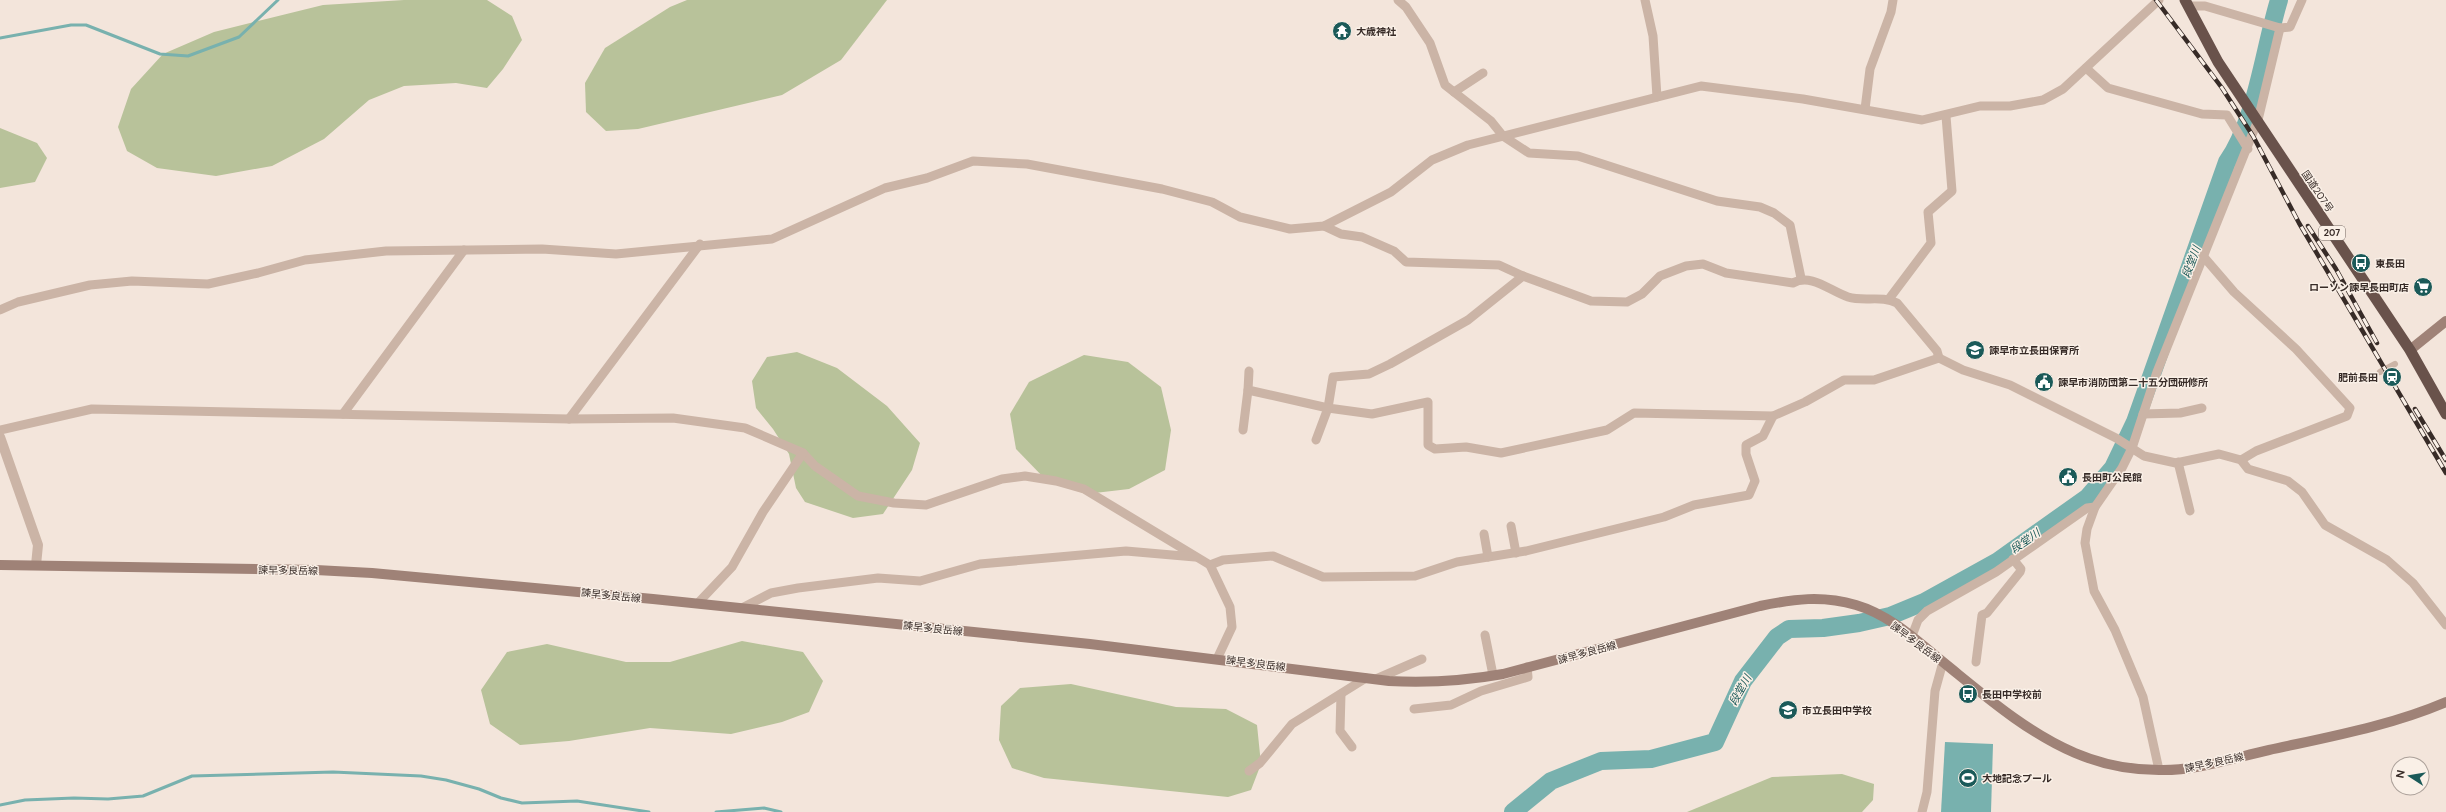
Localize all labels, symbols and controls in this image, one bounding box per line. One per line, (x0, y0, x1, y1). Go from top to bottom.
temple icon: 大歳神社 (1331, 20, 1353, 42)
place label: 大歳神社 (1356, 25, 1397, 38)
street label: 国道207号 (2299, 168, 2336, 215)
road number: 207 (2319, 226, 2345, 240)
water label: 段堂川 (2179, 243, 2204, 280)
bus stop icon: 東長田 (2350, 252, 2372, 274)
place label: 東長田 (2375, 257, 2405, 270)
supermarket icon: ローソン諫早長田町店 (2412, 276, 2434, 298)
place label: ローソン諫早長田町店 (2309, 281, 2409, 294)
school or university icon: 諫早市立長田保育所 (1964, 339, 1986, 361)
place label: 諫早市立長田保育所 (1989, 344, 2079, 357)
station icon: 肥前長田 (2381, 366, 2403, 388)
public building icon: 諫早市消防団第二十五分団研修所 (2033, 371, 2055, 393)
place label: 肥前長田 (2338, 371, 2378, 384)
place label: 諫早市消防団第二十五分団研修所 (2058, 376, 2208, 389)
public building icon: 長田町公民館 (2057, 466, 2079, 488)
place label: 長田町公民館 (2082, 471, 2142, 484)
water label: 段堂川 (2007, 525, 2043, 556)
street label: 諫早多良岳線 (258, 563, 318, 578)
street label: 諫早多良岳線 (580, 586, 641, 605)
street label: 諫早多良岳線 (902, 619, 963, 638)
street label: 諫早多良岳線 (1888, 619, 1944, 666)
street label: 諫早多良岳線 (1556, 638, 1618, 667)
street label: 諫早多良岳線 (1225, 653, 1287, 674)
water label: 段堂川 (1726, 671, 1755, 708)
bus stop icon: 長田中学校前 (1957, 683, 1979, 705)
place label: 長田中学校前 (1982, 688, 2042, 701)
school or university icon: 市立長田中学校 (1777, 699, 1799, 721)
place label: 市立長田中学校 (1802, 704, 1872, 717)
street label: 諫早多良岳線 (2183, 750, 2245, 775)
north arrow (2390, 756, 2430, 796)
sports icon: 大地記念プール (1957, 767, 1979, 789)
text: N (2393, 769, 2408, 779)
place label: 大地記念プール (1982, 772, 2052, 785)

